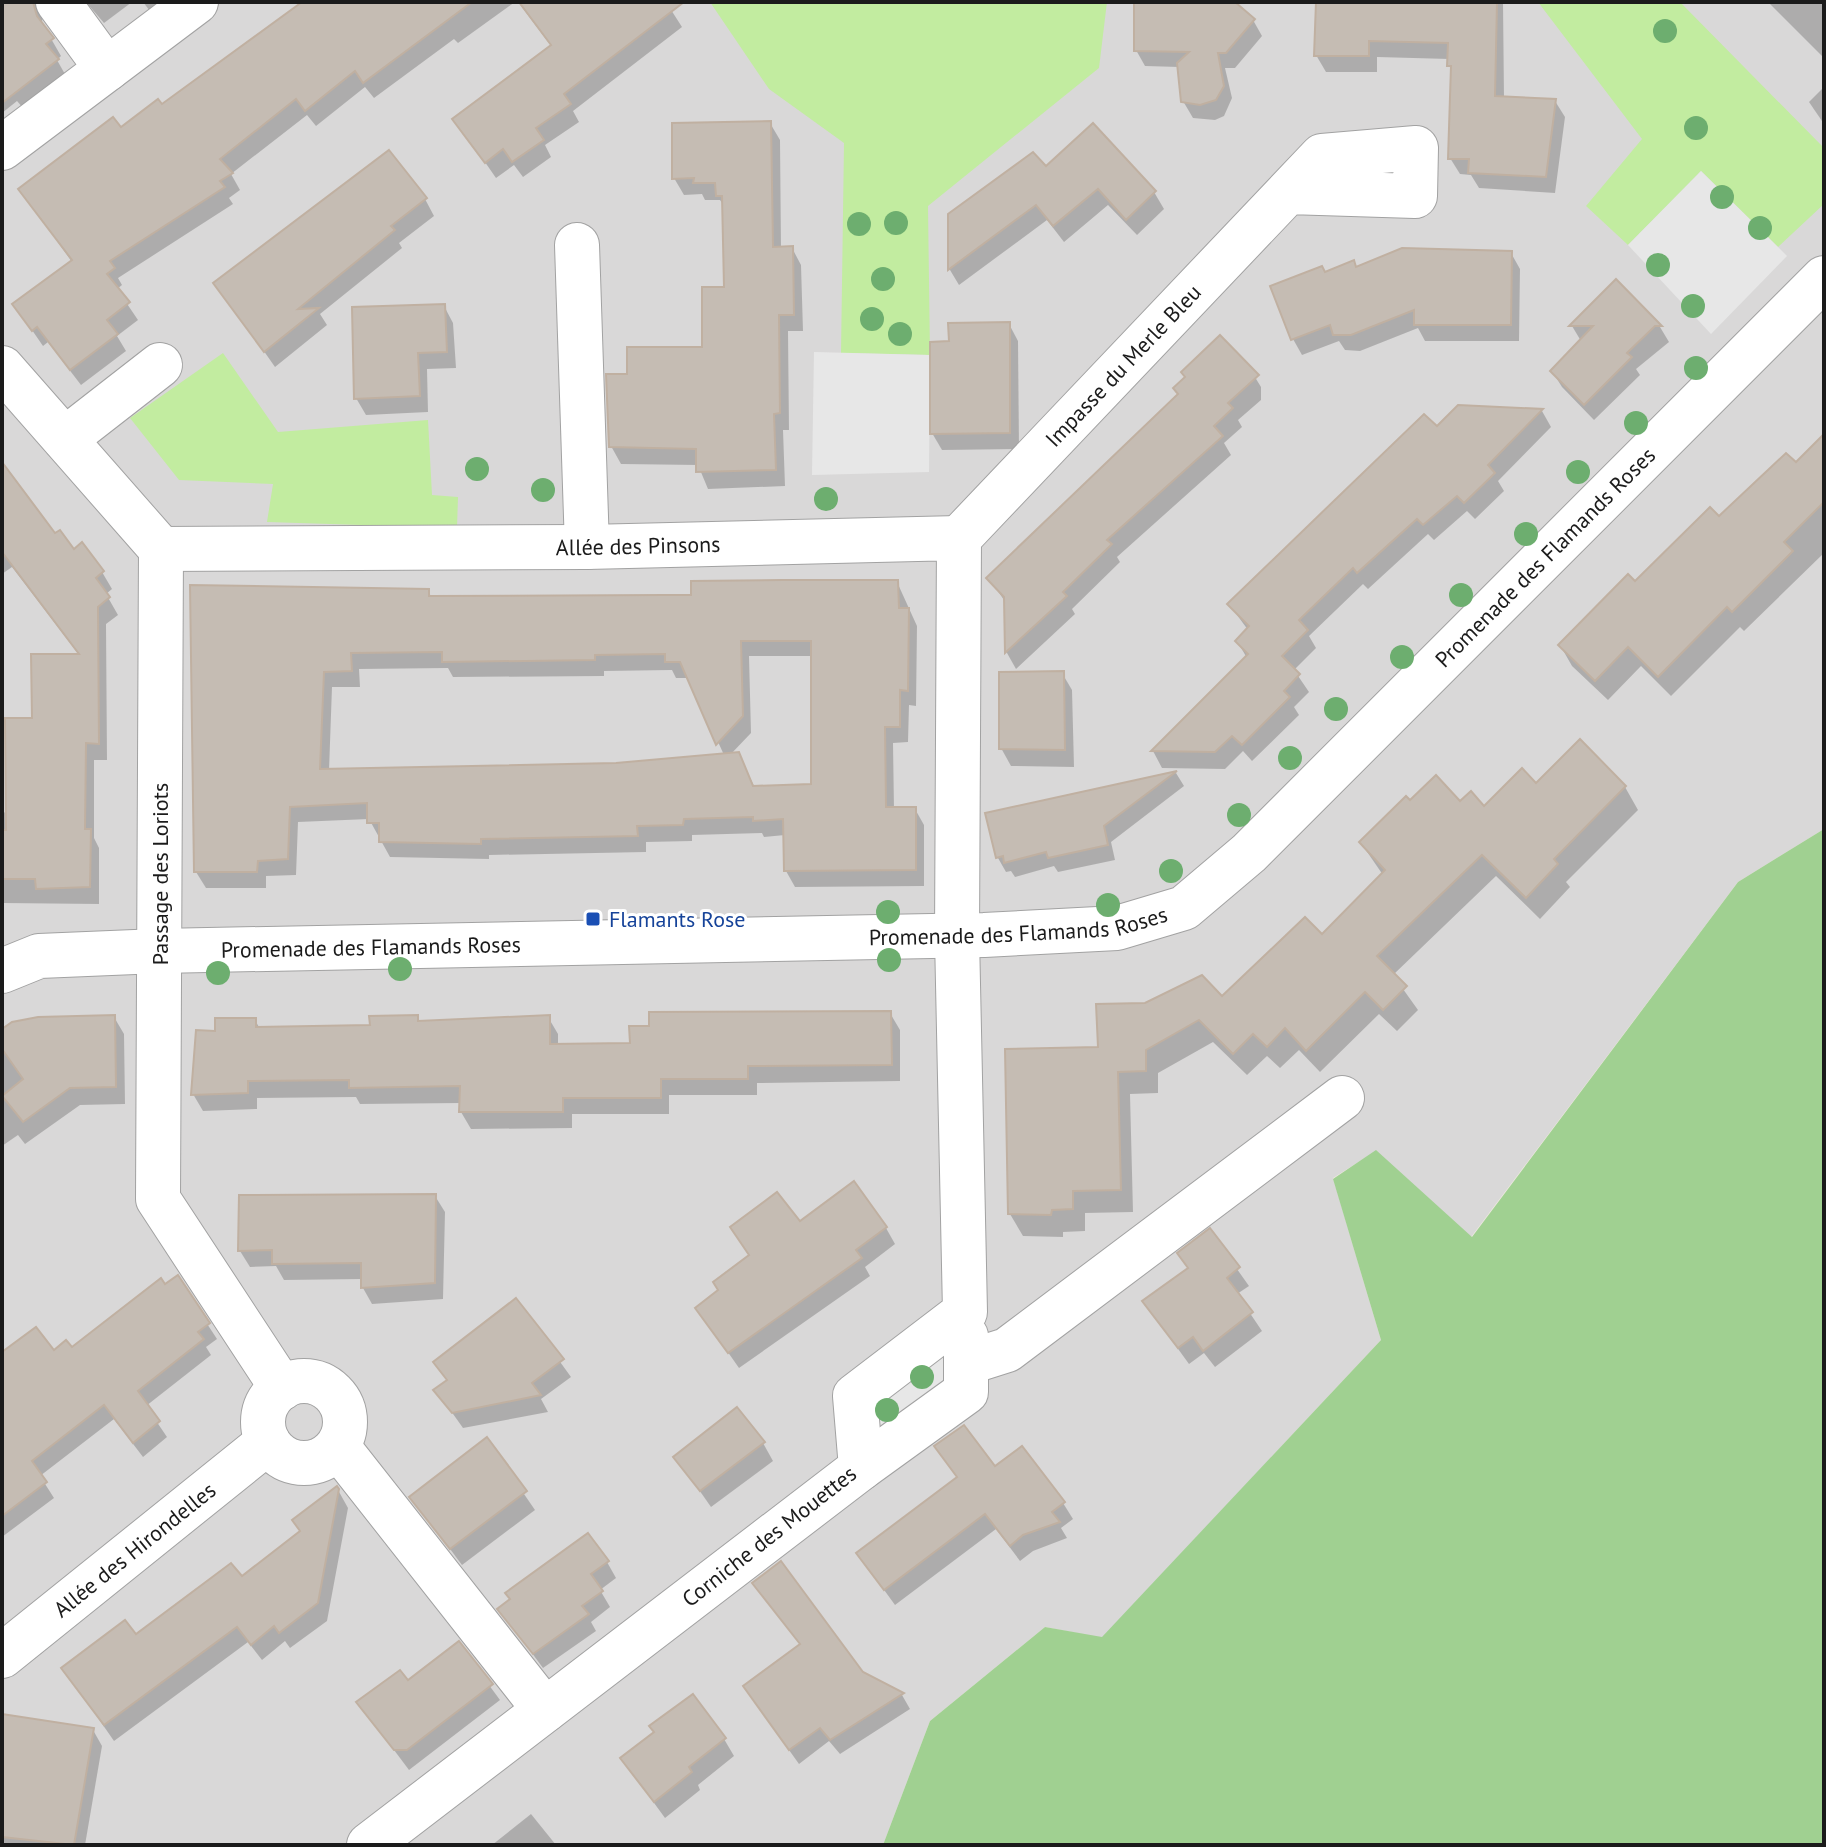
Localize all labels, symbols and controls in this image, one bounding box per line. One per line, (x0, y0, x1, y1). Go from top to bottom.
street label: Impasse du Merle Bleu (1039, 278, 1207, 453)
street label: Promenade des Flamands Roses (1429, 441, 1661, 673)
street label: Allée des Pinsons (556, 530, 721, 561)
street label: Passage des Loriots (146, 783, 174, 965)
street label: Promenade des Flamands Roses (869, 900, 1171, 951)
place label: Flamants Rose (609, 905, 745, 933)
marker: Flamants Rose (584, 910, 602, 928)
street label: Promenade des Flamands Roses (221, 930, 521, 964)
street label: Corniche des Mouettes (676, 1459, 862, 1613)
street label: Allée des Hirondelles (48, 1476, 221, 1623)

